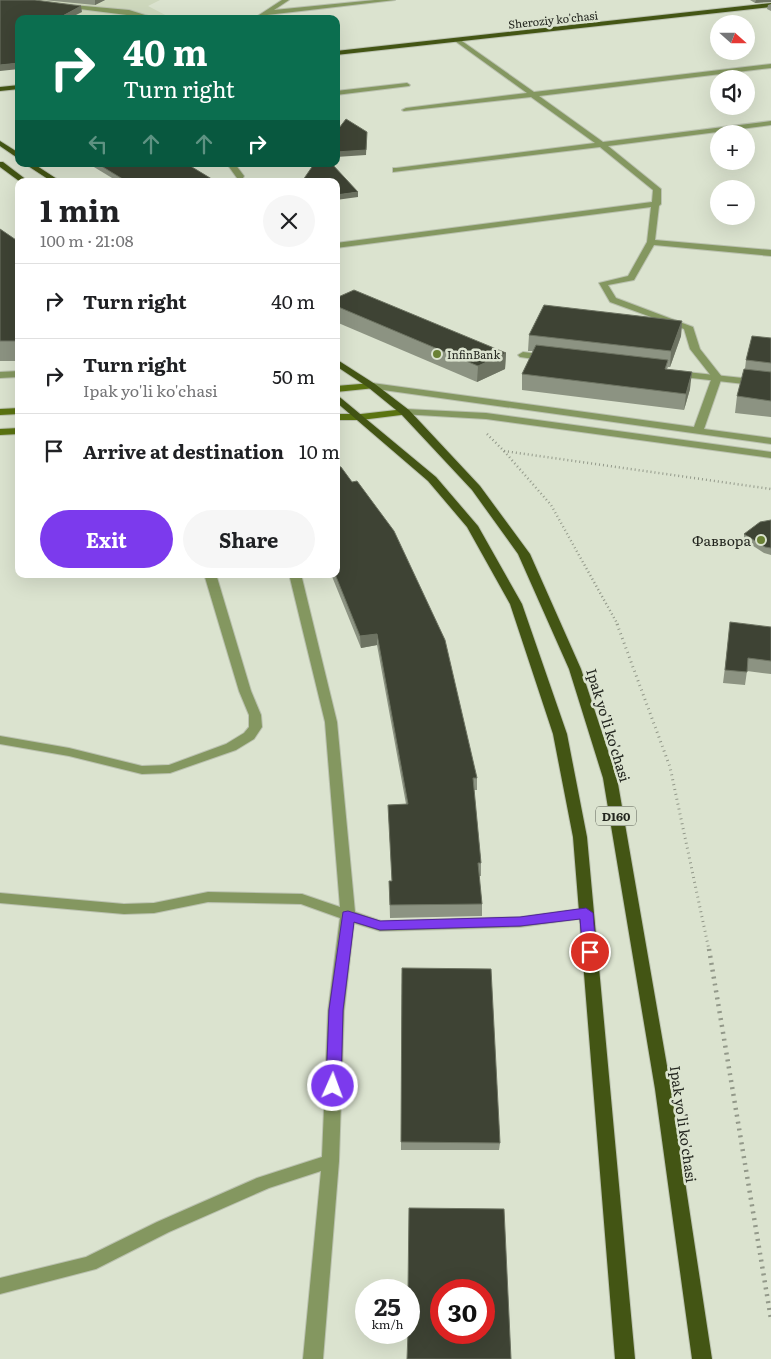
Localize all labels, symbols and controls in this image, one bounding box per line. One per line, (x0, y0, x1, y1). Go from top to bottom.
street label: Sheroziy ko'chasi (507, 6, 599, 32)
north arrow (710, 15, 755, 60)
map controls (710, 15, 755, 225)
text: 40 m (123, 25, 208, 77)
icon: right (40, 35, 105, 100)
button: sound (710, 70, 755, 115)
text: Turn right (123, 72, 235, 105)
button: + (710, 125, 755, 170)
icon: left (84, 130, 112, 158)
icon: ahead (137, 130, 165, 158)
icon: ahead (190, 130, 218, 158)
icon: right (243, 130, 271, 158)
button: − (710, 180, 755, 225)
text: 1 min (40, 187, 120, 231)
button: close (263, 195, 315, 247)
text: 100 m · 21:08 (40, 228, 133, 252)
icon: right (40, 287, 68, 315)
text: Turn right (83, 287, 187, 315)
text: 40 m (271, 287, 315, 315)
place label: InfinBank (447, 346, 500, 362)
marker: InfinBank (431, 348, 443, 360)
text: Turn right (83, 350, 187, 378)
icon: right (40, 362, 68, 390)
text: 50 m (272, 362, 315, 390)
text: Ipak yo'li ko'chasi (83, 378, 218, 402)
icon: arrive (40, 437, 68, 465)
text: Arrive at destination (83, 437, 284, 465)
text: 10 m (299, 437, 340, 465)
button: Exit (40, 510, 173, 568)
button: Share (183, 510, 315, 568)
place label: Фаввора (692, 530, 751, 550)
marker: Фаввора (755, 534, 767, 546)
street label: Ipak yo'li ko'chasi (582, 666, 636, 785)
road number: D160 (596, 806, 636, 826)
pin (569, 931, 611, 973)
icon: arrive (576, 938, 604, 966)
position arrow (306, 1059, 358, 1111)
street label: Ipak yo'li ko'chasi (666, 1064, 702, 1184)
speed limit sign: 30 (430, 1279, 495, 1344)
text: 25 (374, 1287, 401, 1324)
text: km/h (372, 1315, 403, 1333)

